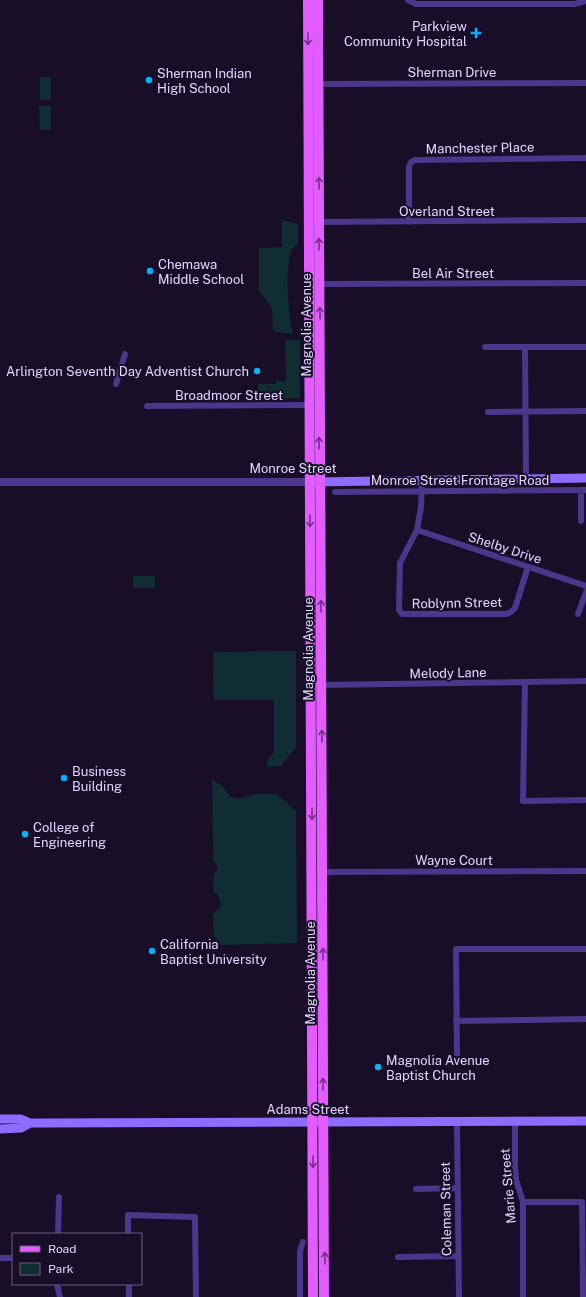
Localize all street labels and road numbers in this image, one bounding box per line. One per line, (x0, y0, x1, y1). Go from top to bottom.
street label: Sherman Drive (408, 65, 496, 80)
street label: Manchester Place (426, 140, 534, 156)
street label: Overland Street (399, 204, 495, 219)
street label: Bel Air Street (412, 266, 494, 281)
street label: Magnolia Avenue (299, 273, 314, 377)
street label: Broadmoor Street (175, 388, 283, 403)
street label: Monroe Street (249, 461, 337, 476)
street label: Monroe Street Frontage Road (371, 473, 549, 488)
street label: Shelby Drive (466, 529, 544, 567)
street label: Roblynn Street (412, 595, 502, 611)
street label: Magnolia Avenue (301, 597, 316, 701)
street label: Melody Lane (409, 665, 487, 681)
street label: Wayne Court (415, 853, 493, 868)
street label: Magnolia Avenue (303, 921, 318, 1025)
street label: Adams Street (267, 1102, 349, 1117)
street label: Marie Street (497, 1148, 519, 1224)
street label: Coleman Street (438, 1162, 454, 1256)

